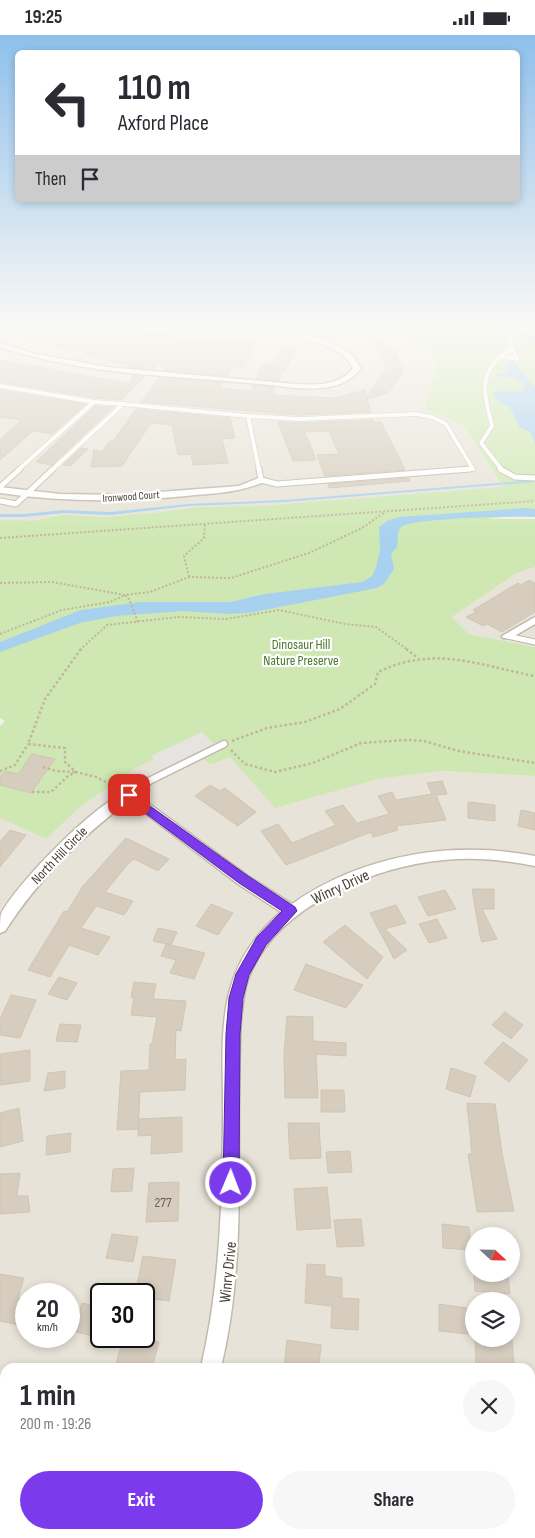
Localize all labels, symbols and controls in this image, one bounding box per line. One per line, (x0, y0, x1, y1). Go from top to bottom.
text: 19:25 (25, 6, 62, 29)
text: 110 m (118, 67, 191, 110)
icon: left (35, 70, 100, 135)
text: Axford Place (118, 110, 209, 137)
icon: arrive (76, 165, 104, 193)
text: Then (35, 168, 66, 191)
street label: Ironwood Court (102, 488, 161, 505)
park label: Dinosaur Hill Nature Preserve (263, 636, 339, 669)
pin (108, 774, 150, 816)
icon: arrive (115, 781, 143, 809)
street label: North Hill Circle (28, 823, 91, 888)
street label: Winry Drive (309, 866, 373, 909)
position arrow (204, 1156, 256, 1208)
house number: 277 (154, 1194, 172, 1211)
north arrow (465, 1227, 520, 1283)
map controls (465, 1227, 520, 1347)
street label: Winry Drive (216, 1241, 241, 1304)
speed limit sign: 30 (90, 1283, 155, 1348)
button: layers (465, 1292, 520, 1347)
text: 20 (36, 1294, 59, 1325)
text: km/h (37, 1320, 58, 1335)
text: 1 min (20, 1378, 76, 1414)
button: close (463, 1380, 515, 1432)
text: 200 m · 19:26 (20, 1415, 91, 1434)
button: Exit (20, 1471, 263, 1529)
button: Share (273, 1471, 515, 1529)

